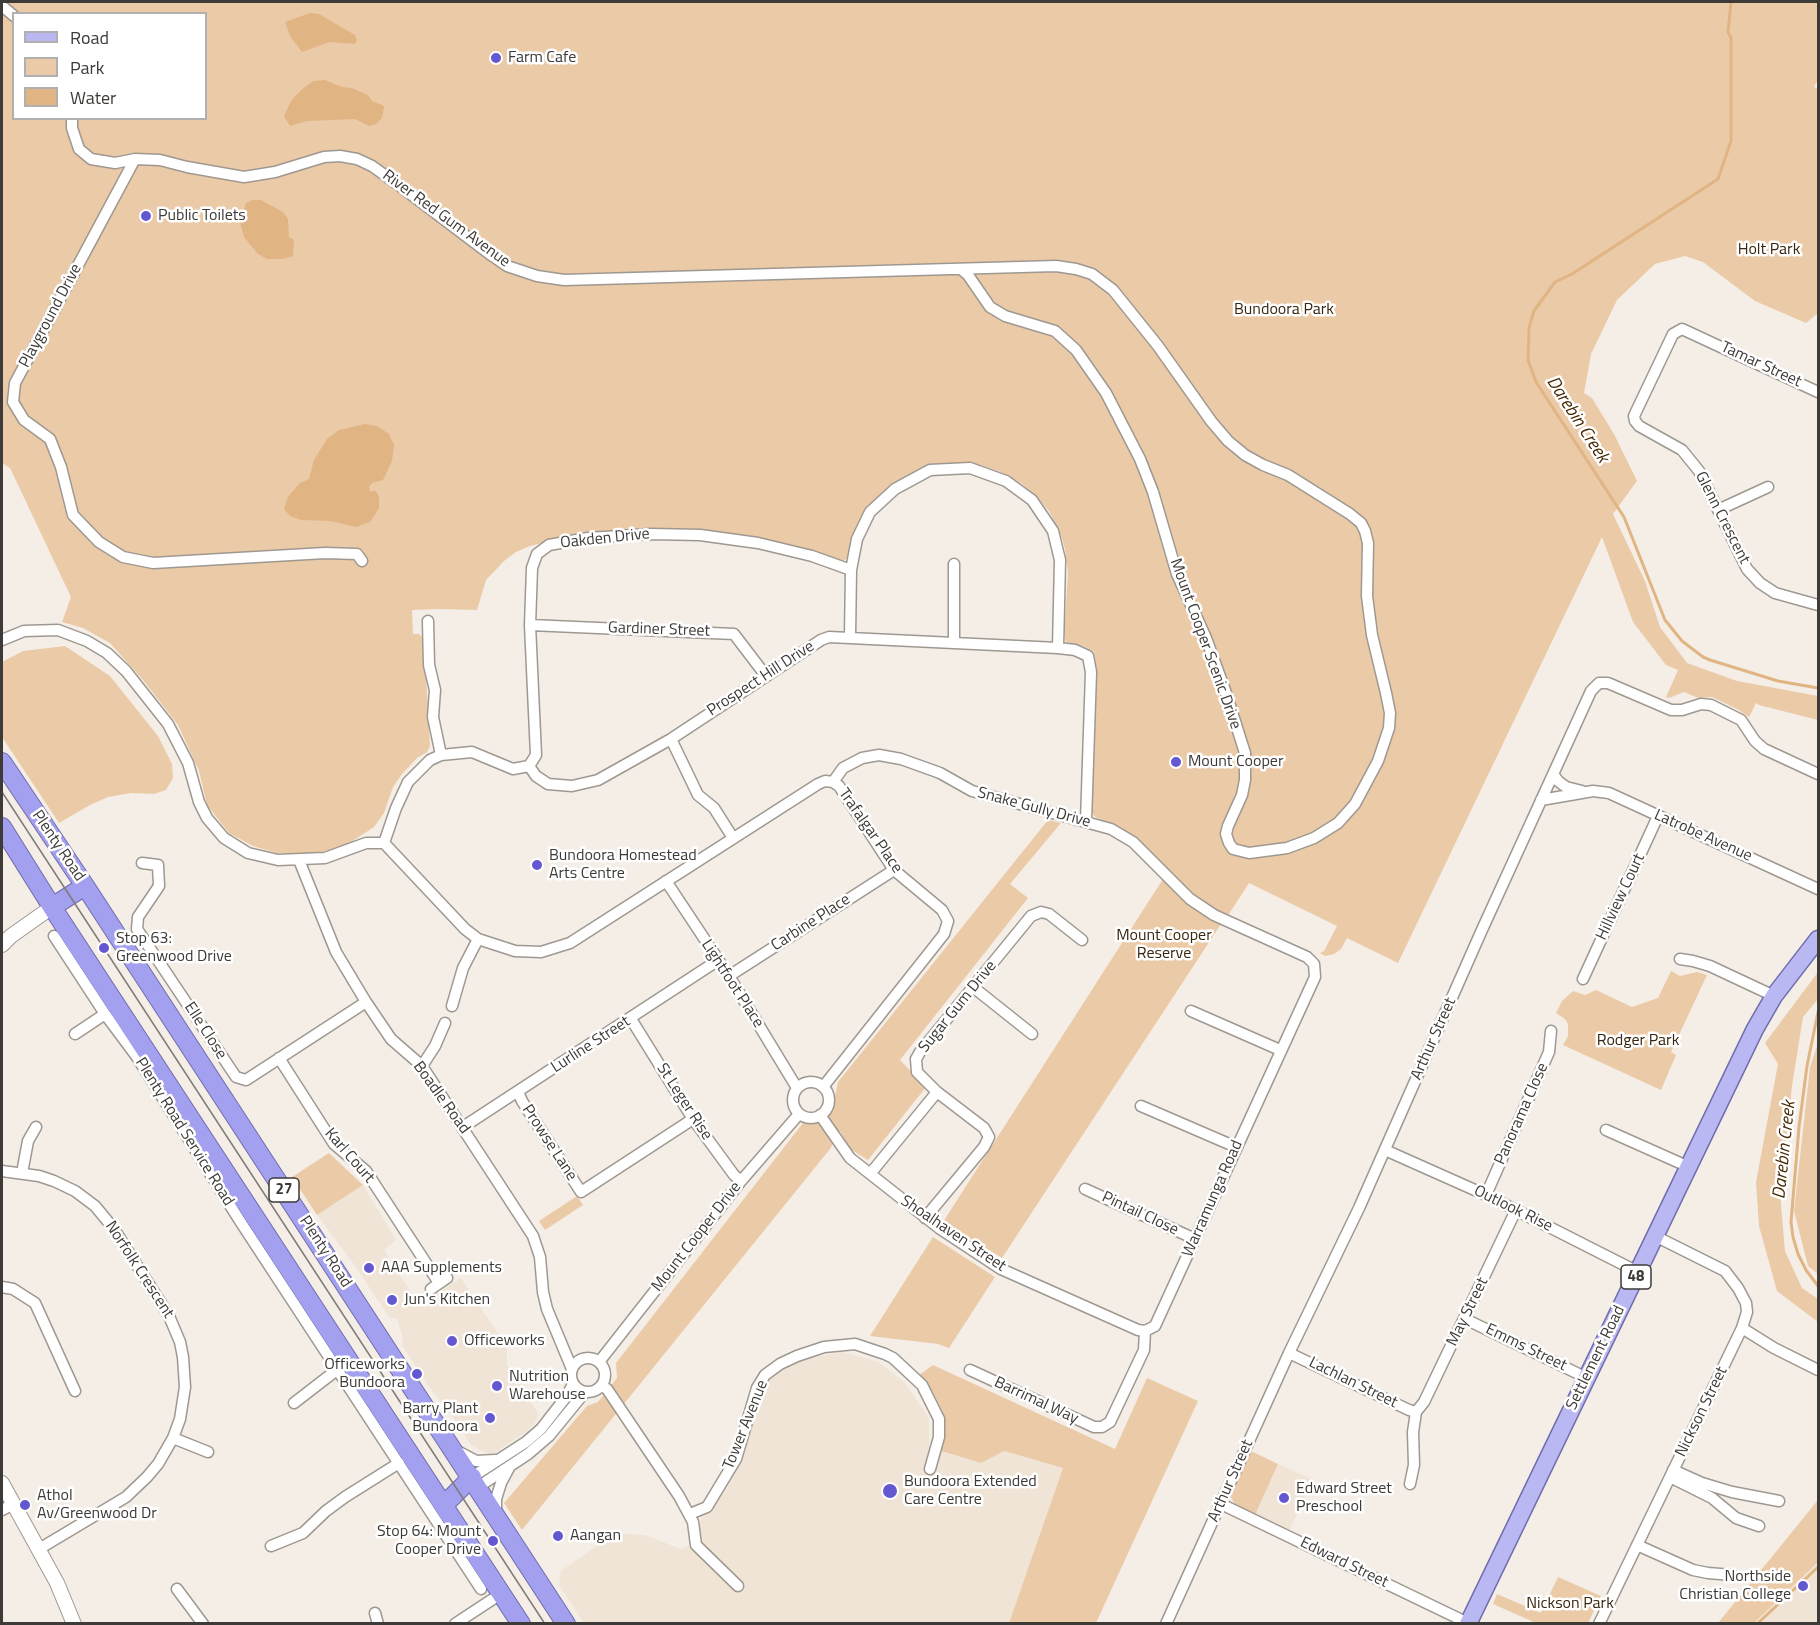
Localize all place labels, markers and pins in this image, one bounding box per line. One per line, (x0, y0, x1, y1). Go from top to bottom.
place label: Farm Cafe (508, 48, 576, 68)
marker: Farm Cafe (489, 51, 503, 65)
place label: Public Toilets (158, 206, 246, 226)
marker: Public Toilets (139, 209, 153, 223)
place label: Mount Cooper (1188, 752, 1283, 772)
marker: Mount Cooper (1169, 755, 1183, 769)
place label: Bundoora Homestead Arts Centre (549, 846, 697, 884)
marker: Bundoora Homestead Arts Centre (530, 858, 544, 872)
place label: Stop 63: Greenwood Drive (116, 929, 232, 967)
marker: Stop 63: Greenwood Drive (97, 941, 111, 955)
place label: AAA Supplements (381, 1258, 502, 1278)
marker: AAA Supplements (362, 1261, 376, 1275)
place label: Jun's Kitchen (404, 1290, 490, 1310)
marker: Jun's Kitchen (385, 1293, 399, 1307)
place label: Officeworks (464, 1331, 545, 1351)
marker: Officeworks (445, 1334, 459, 1348)
place label: Officeworks Bundoora (324, 1355, 405, 1393)
marker: Officeworks Bundoora (410, 1367, 424, 1381)
place label: Nutrition Warehouse (509, 1367, 585, 1405)
marker: Nutrition Warehouse (490, 1379, 504, 1393)
place label: Barry Plant Bundoora (402, 1399, 478, 1437)
marker: Barry Plant Bundoora (483, 1411, 497, 1425)
place label: Bundoora Extended Care Centre (904, 1472, 1037, 1510)
place label: Edward Street Preschool (1296, 1479, 1392, 1517)
marker: Bundoora Extended Care Centre (881, 1482, 899, 1500)
place label: Athol Av/Greenwood Dr (37, 1486, 157, 1524)
marker: Edward Street Preschool (1277, 1491, 1291, 1505)
marker: Athol Av/Greenwood Dr (18, 1498, 32, 1512)
place label: Stop 64: Mount Cooper Drive (377, 1522, 481, 1560)
place label: Aangan (570, 1526, 621, 1546)
marker: Aangan (551, 1529, 565, 1543)
marker: Stop 64: Mount Cooper Drive (486, 1534, 500, 1548)
place label: Northside Christian College (1679, 1567, 1791, 1605)
marker: Northside Christian College (1796, 1579, 1810, 1593)

